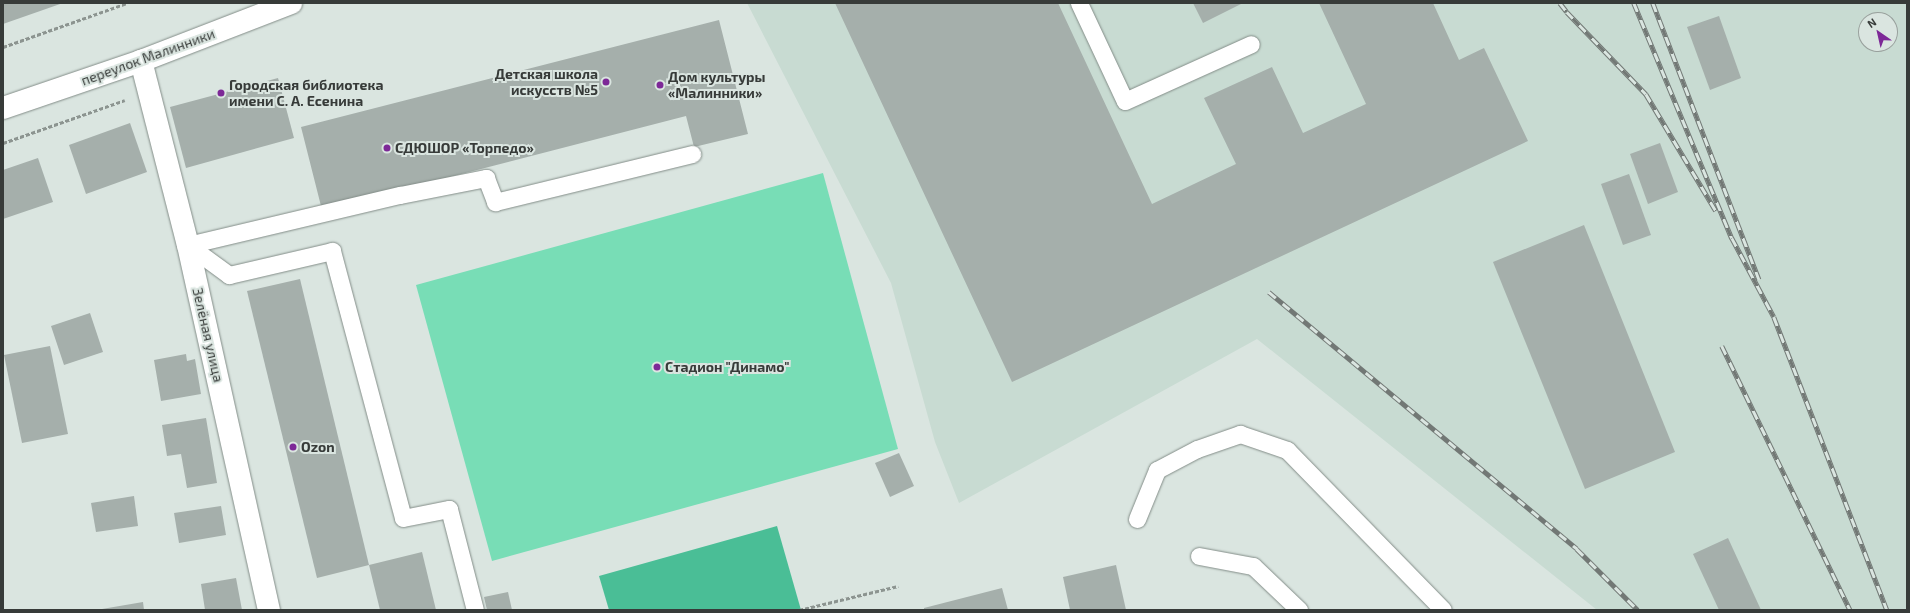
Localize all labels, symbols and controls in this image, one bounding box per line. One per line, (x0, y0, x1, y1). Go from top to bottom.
north arrow (1858, 12, 1898, 52)
text: N (1865, 15, 1878, 30)
street label: переулок Малинники (79, 25, 217, 89)
place label: Детская школа искусств №5 (495, 66, 598, 98)
place label: Дом культуры «Малинники» (668, 69, 765, 102)
place label: Городская библиотека имени С. А. Есенина (229, 77, 383, 110)
marker: Детская школа искусств №5 (601, 77, 611, 87)
marker: Дом культуры «Малинники» (655, 80, 665, 90)
marker: Городская библиотека имени С. А. Есенина (216, 88, 226, 98)
place label: СДЮШОР «Торпедо» (395, 140, 534, 156)
marker: СДЮШОР «Торпедо» (382, 143, 392, 153)
street label: Зелёная улица (189, 286, 227, 384)
place label: Стадион "Динамо" (665, 359, 790, 375)
marker: Стадион "Динамо" (652, 362, 662, 372)
place label: Ozon (301, 439, 335, 455)
marker: Ozon (288, 442, 298, 452)

